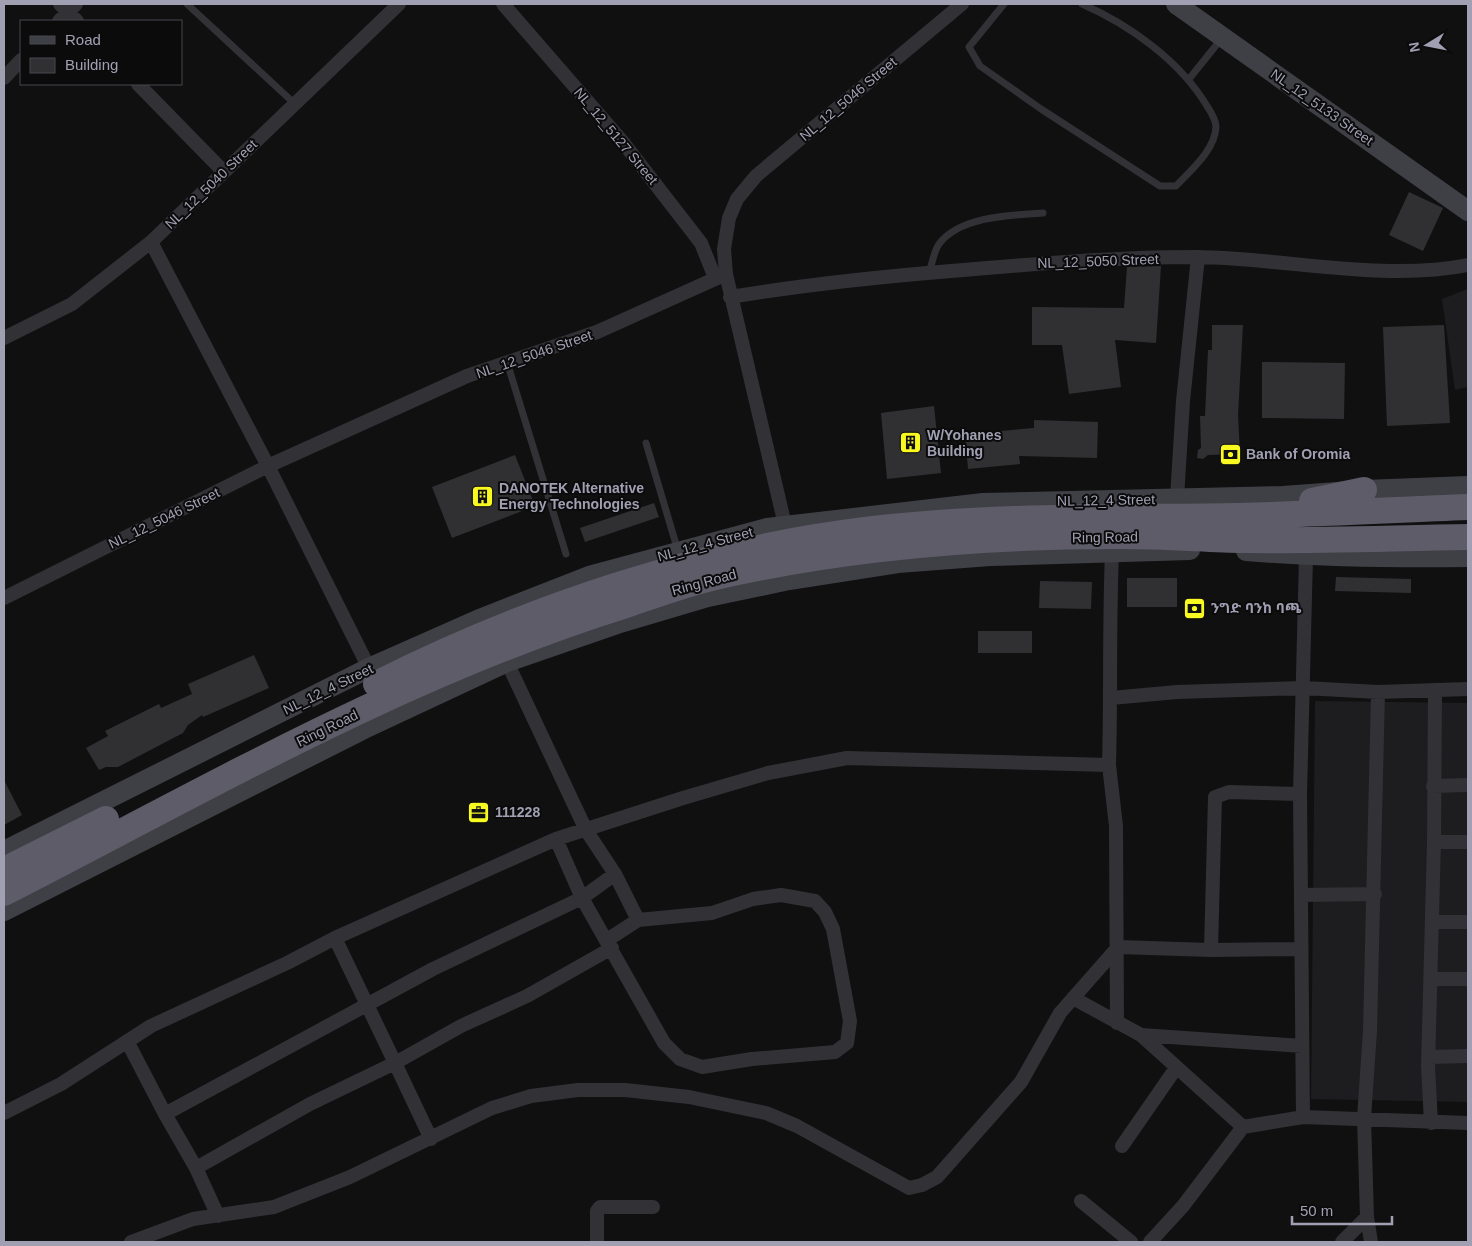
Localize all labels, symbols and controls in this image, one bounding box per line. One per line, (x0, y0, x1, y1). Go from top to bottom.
legend (20, 20, 182, 85)
north arrow (1402, 20, 1452, 70)
text: Road (65, 31, 101, 48)
text: N (1405, 41, 1423, 54)
street label: NL_12_5046 Street (796, 54, 900, 144)
text: Building (65, 56, 118, 73)
street label: NL_12_5133 Street (1268, 66, 1376, 148)
street label: NL_12_5127 Street (571, 84, 661, 188)
street label: NL_12_5040 Street (162, 136, 260, 232)
street label: NL_12_5050 Street (1037, 251, 1159, 271)
street label: NL_12_5046 Street (474, 327, 594, 381)
place label: W/Yohanes Building (927, 427, 1002, 459)
building icon: W/Yohanes Building (899, 431, 923, 455)
bank icon: Bank of Oromia (1218, 442, 1242, 466)
place label: Bank of Oromia (1246, 446, 1350, 462)
place label: DANOTEK Alternative Energy Technologies (499, 480, 644, 512)
street label: NL_12_5046 Street (106, 484, 222, 552)
building icon: DANOTEK Alternative Energy Technologies (471, 484, 495, 508)
street label: NL_12_4 Street (1057, 491, 1155, 509)
street label: NL_12_4 Street (656, 524, 755, 564)
street label: Ring Road (1072, 528, 1138, 546)
street label: Ring Road (670, 566, 738, 598)
bank icon: ንግድ ባንከ ባጫ (1183, 596, 1207, 620)
place label: ንግድ ባንከ ባጫ (1211, 600, 1302, 616)
street label: NL_12_4 Street (280, 660, 376, 718)
street label: Ring Road (294, 706, 360, 750)
office icon: 111228 (467, 800, 491, 824)
place label: 111228 (495, 804, 540, 820)
scale bar (1292, 1194, 1392, 1226)
text: 50 m (1300, 1202, 1333, 1219)

